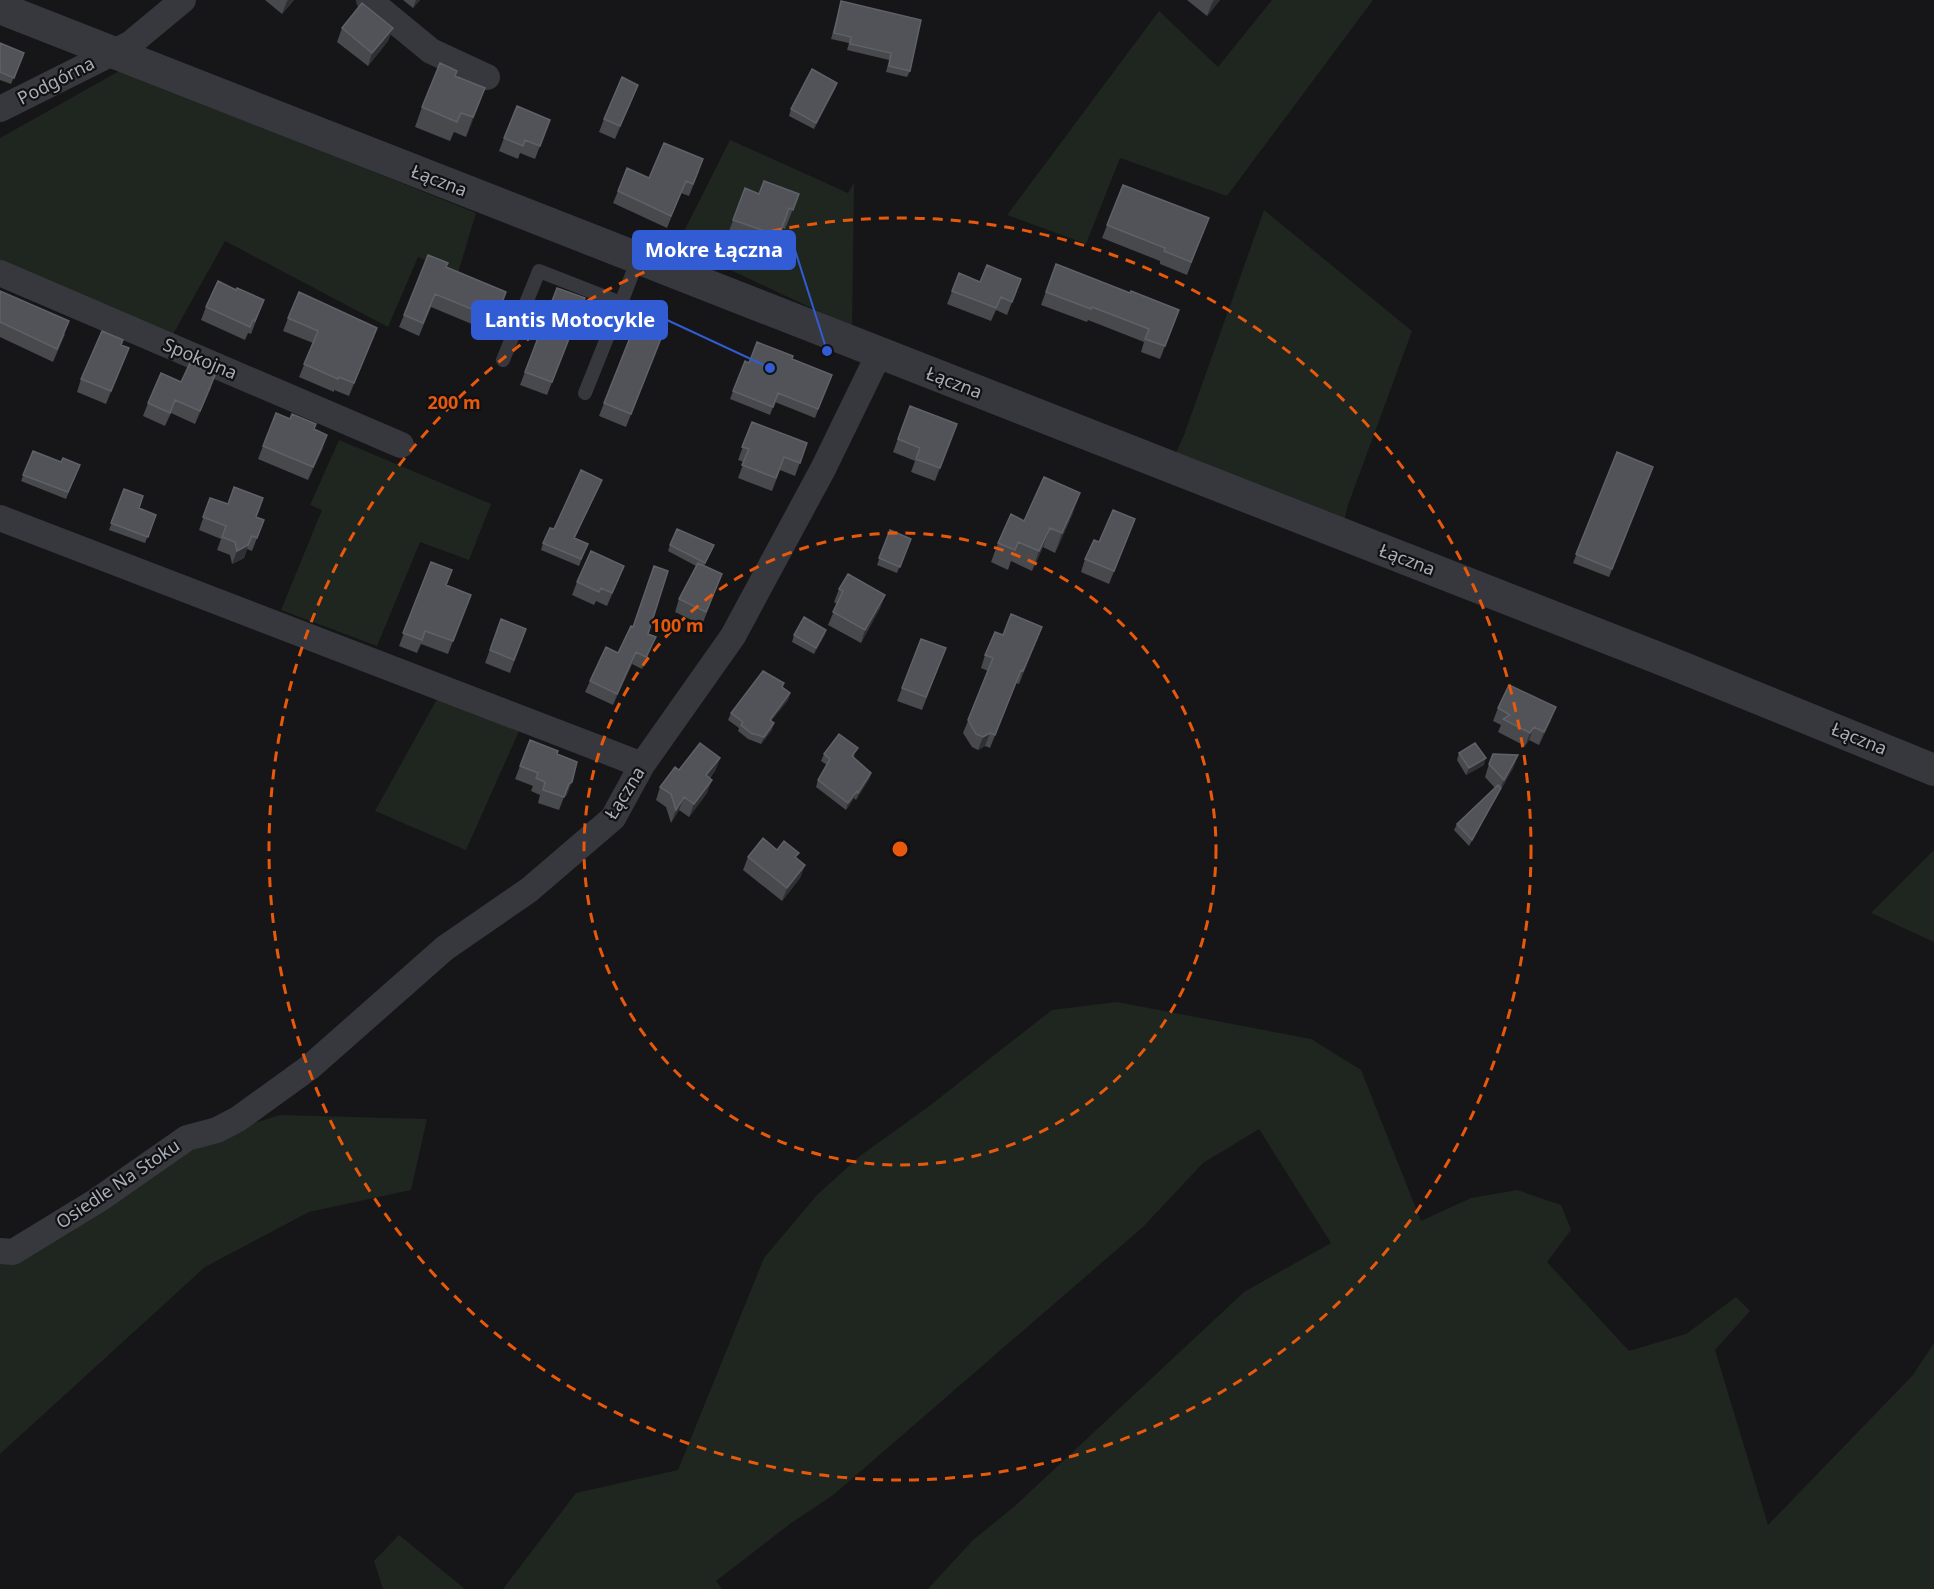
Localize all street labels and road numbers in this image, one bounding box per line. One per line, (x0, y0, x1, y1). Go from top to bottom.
street label: Podgórna (13, 50, 98, 110)
street label: Łączna (408, 158, 471, 202)
street label: Spokojna (160, 332, 241, 384)
street label: Łączna (923, 360, 986, 404)
street label: Łączna (1376, 537, 1439, 581)
street label: Łączna (1828, 716, 1891, 760)
street label: Łączna (599, 762, 650, 823)
street label: Osiedle Na Stoku (51, 1133, 184, 1234)

